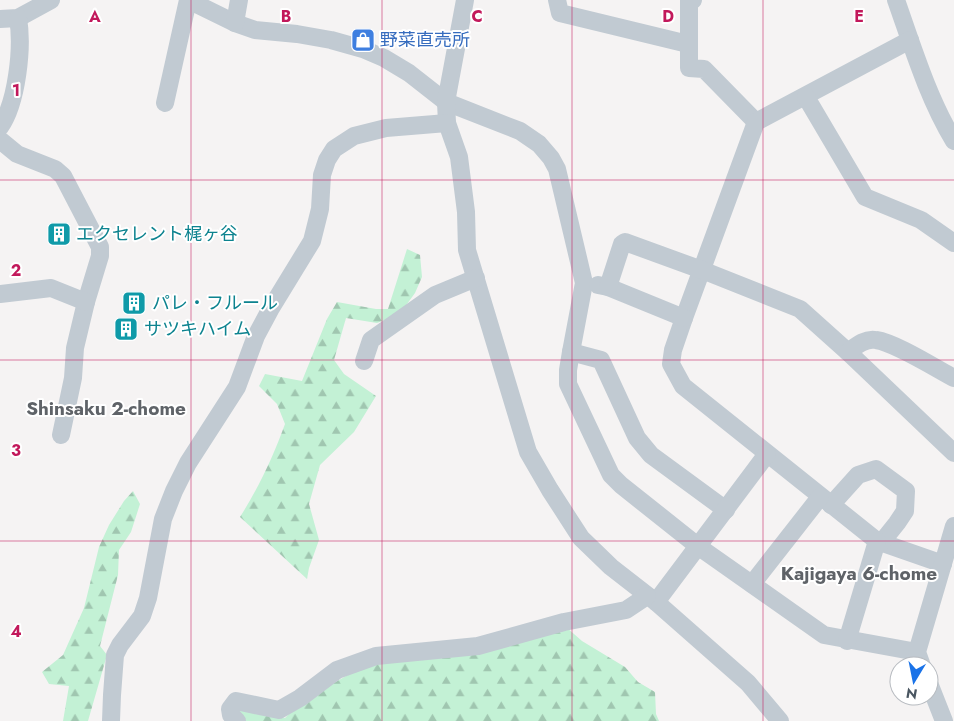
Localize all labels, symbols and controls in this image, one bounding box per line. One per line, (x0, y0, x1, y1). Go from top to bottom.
text: A (88, 5, 101, 28)
text: B (281, 5, 291, 28)
text: C (471, 5, 483, 28)
text: D (662, 5, 674, 28)
text: E (854, 5, 864, 28)
shop icon: 野菜直売所 (350, 27, 376, 53)
place label: 野菜直売所 (380, 27, 470, 53)
text: 1 (12, 79, 20, 102)
building icon: エクセレント梶ヶ谷 (46, 221, 72, 247)
place label: エクセレント梶ヶ谷 (76, 221, 238, 247)
text: 2 (11, 259, 21, 282)
building icon: パレ・フルール (121, 290, 147, 316)
place label: パレ・フルール (152, 290, 278, 316)
building icon: サツキハイム (113, 316, 139, 342)
place label: サツキハイム (144, 316, 251, 342)
district label: Shinsaku 2-chome (26, 395, 186, 422)
text: 3 (11, 439, 21, 462)
district label: Kajigaya 6-chome (781, 560, 937, 587)
text: 4 (10, 620, 22, 643)
north arrow (889, 656, 939, 706)
text: N (905, 683, 919, 705)

